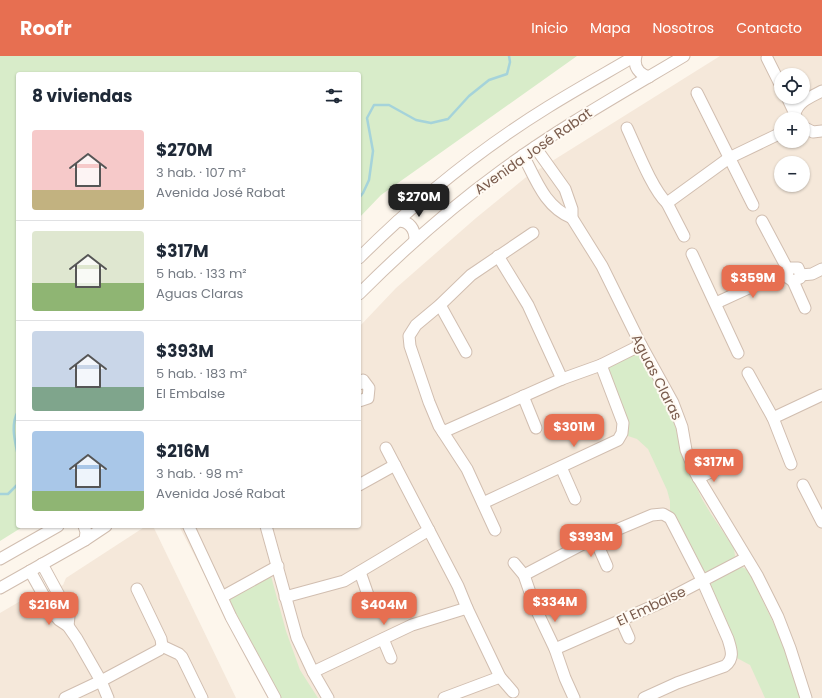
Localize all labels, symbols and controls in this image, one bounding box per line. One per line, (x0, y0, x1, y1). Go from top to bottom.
text: Roofr (20, 15, 72, 42)
text: Inicio (531, 18, 568, 38)
text: Mapa (590, 18, 631, 38)
text: Nosotros (653, 18, 714, 38)
text: Contacto (736, 18, 802, 38)
map controls (774, 68, 810, 192)
button: locate (774, 68, 810, 104)
text: 8 viviendas (32, 84, 132, 108)
icon: filters (323, 85, 345, 107)
street label: Avenida José Rabat (470, 103, 596, 199)
button: + (774, 112, 810, 148)
text: $270M (156, 138, 213, 162)
icon: home (64, 146, 112, 194)
button: − (774, 156, 810, 192)
text: 3 hab. · 107 m² (156, 163, 246, 182)
text: Avenida José Rabat (156, 183, 285, 202)
pin: $270M (391, 184, 447, 218)
text: $270M (397, 187, 441, 206)
text: $317M (156, 239, 209, 263)
icon: home (64, 247, 112, 295)
text: 5 hab. · 133 m² (156, 264, 247, 283)
pin: $359M (725, 265, 781, 299)
text: $359M (731, 268, 775, 287)
text: Aguas Claras (156, 284, 243, 303)
street label: Aguas Claras (627, 331, 687, 423)
text: $393M (156, 339, 214, 363)
icon: home (64, 347, 112, 395)
text: 5 hab. · 183 m² (156, 364, 247, 383)
text: El Embalse (156, 384, 225, 403)
pin: $301M (546, 414, 602, 448)
text: $301M (553, 417, 595, 436)
text: $216M (156, 439, 210, 463)
icon: home (64, 447, 112, 495)
pin: $317M (686, 449, 742, 483)
text: $317M (694, 452, 734, 471)
text: 3 hab. · 98 m² (156, 464, 243, 483)
text: Avenida José Rabat (156, 484, 285, 503)
pin: $393M (563, 524, 619, 558)
text: $393M (569, 527, 613, 546)
street label: El Embalse (613, 581, 689, 631)
pin: $334M (527, 589, 583, 623)
pin: $216M (21, 592, 77, 626)
pin: $404M (356, 592, 412, 626)
text: $334M (532, 592, 578, 611)
text: $216M (28, 595, 70, 614)
text: $404M (361, 595, 407, 614)

